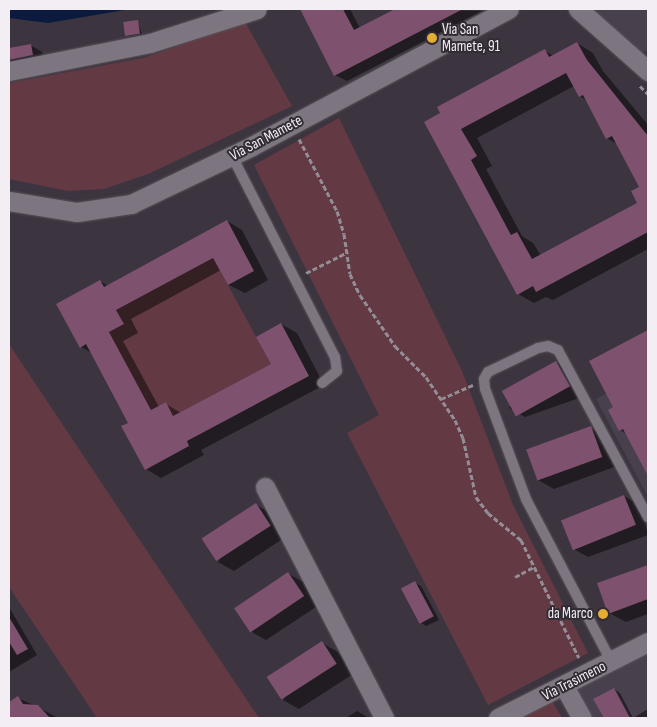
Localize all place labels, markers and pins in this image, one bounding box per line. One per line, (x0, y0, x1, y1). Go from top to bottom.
place label: Via San Mamete, 91 (442, 20, 500, 55)
marker: Via San Mamete, 91 (426, 32, 438, 44)
place label: da Marco (548, 605, 593, 623)
marker: da Marco (597, 608, 609, 620)

